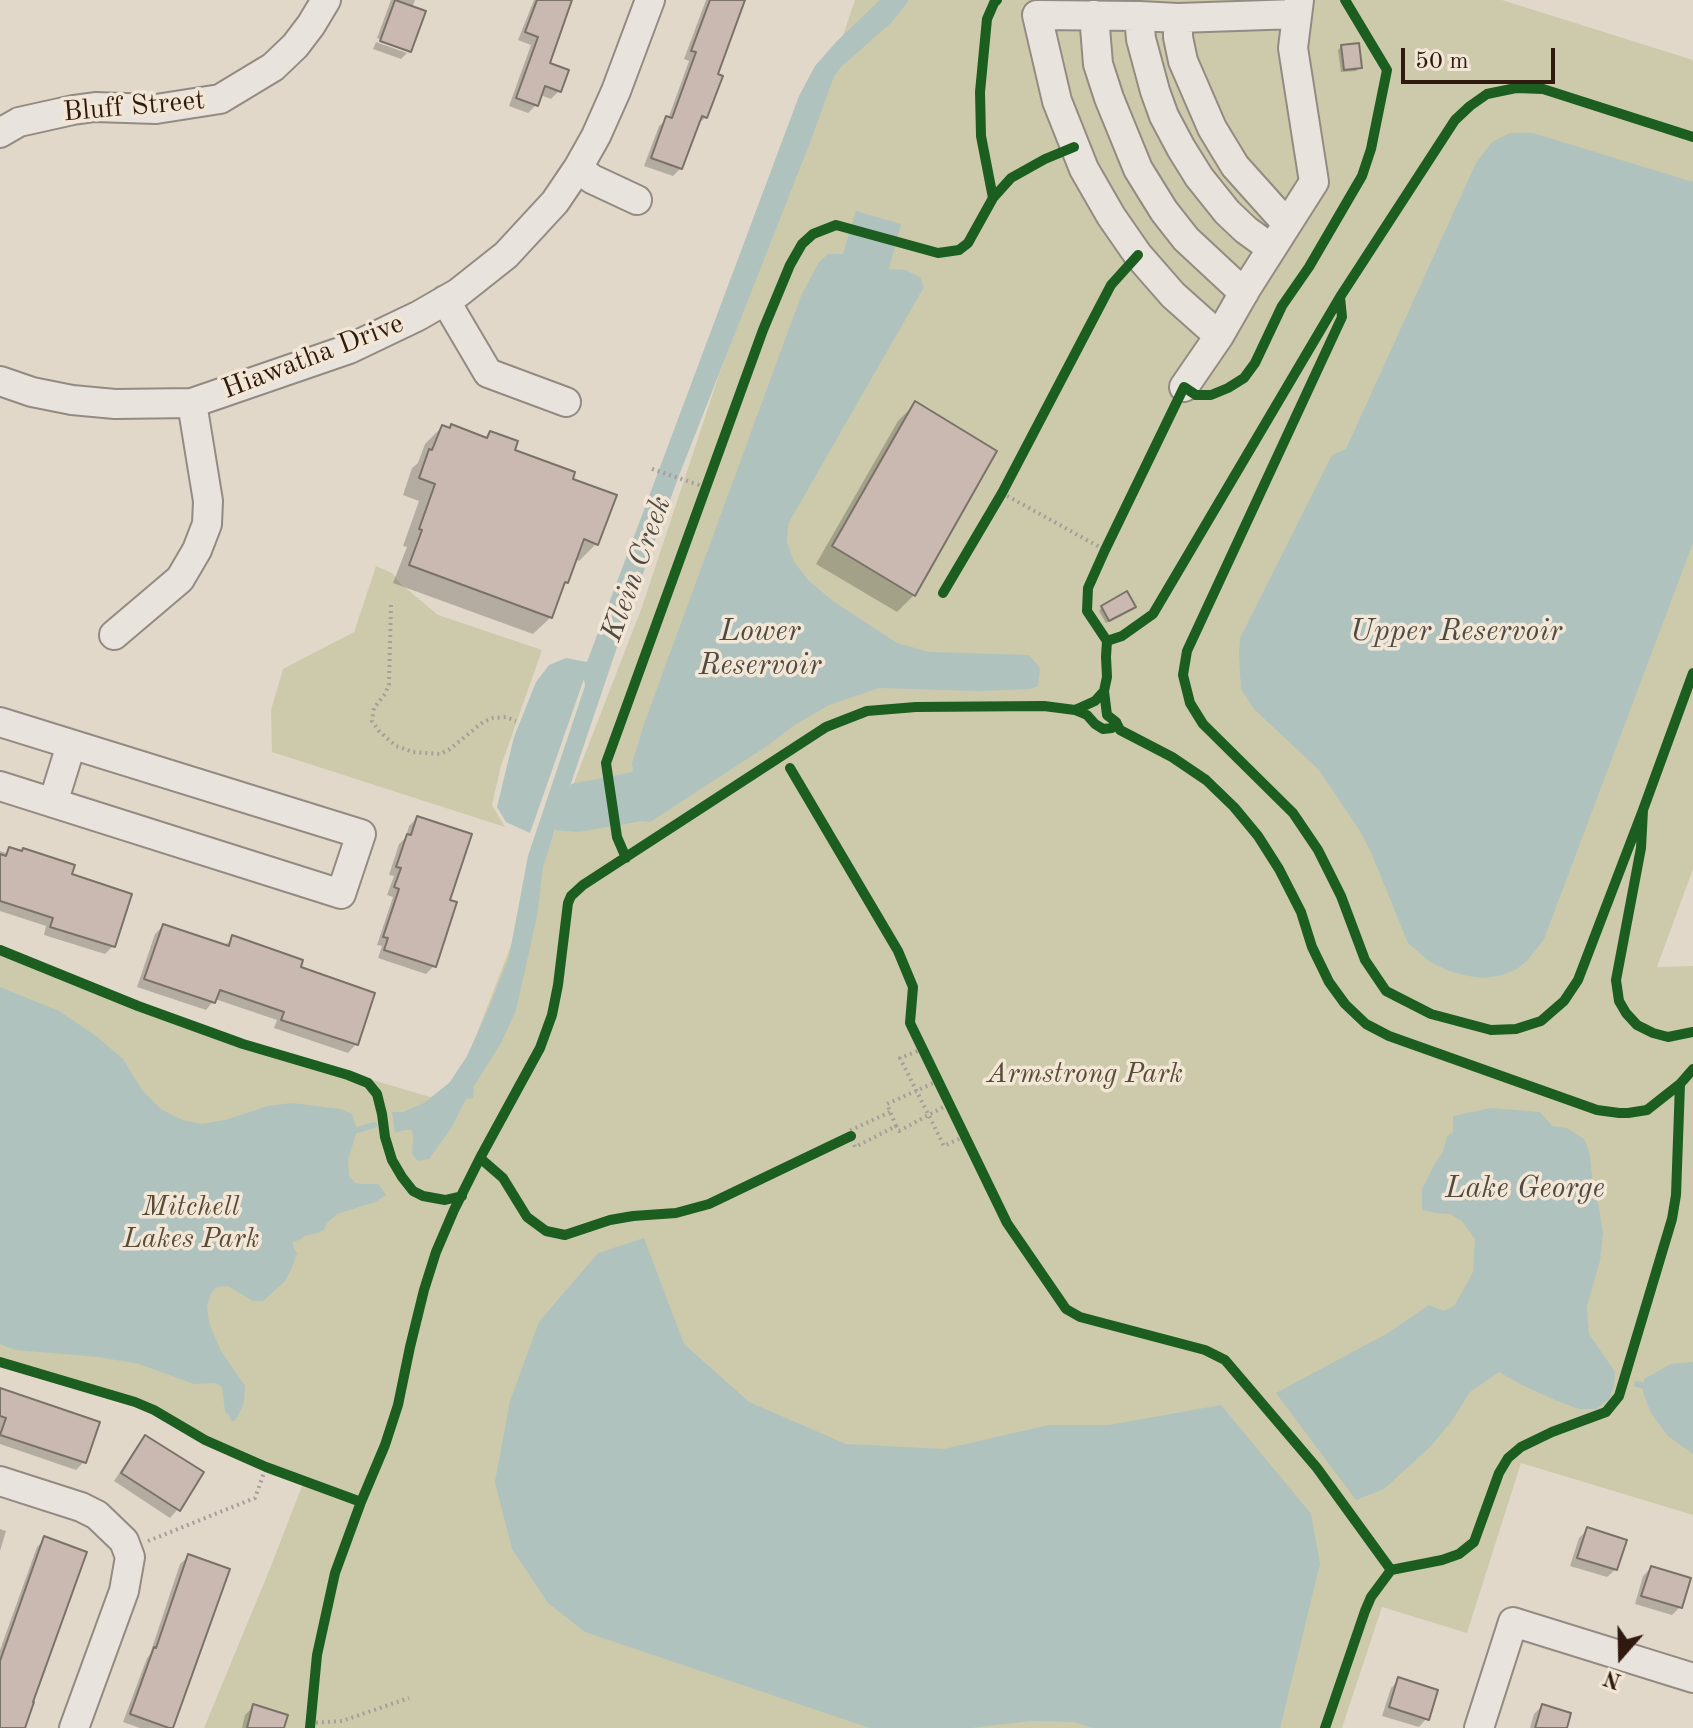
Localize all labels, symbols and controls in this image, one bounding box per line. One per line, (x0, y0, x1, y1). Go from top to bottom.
scale bar (1405, 32, 1559, 82)
text: 50 m (1415, 50, 1469, 74)
street label: Bluff Street (62, 84, 206, 130)
street label: Hiawatha Drive (218, 307, 408, 407)
water label: Klein Creek (594, 492, 680, 646)
water label: Lower Reservoir (699, 614, 821, 684)
water label: Upper Reservoir (1350, 614, 1562, 650)
park label: Armstrong Park (987, 1058, 1183, 1092)
water label: Lake George (1445, 1171, 1605, 1207)
park label: Mitchell Lakes Park (123, 1191, 259, 1257)
north arrow (1581, 1616, 1661, 1696)
text: N (1601, 1665, 1624, 1692)

